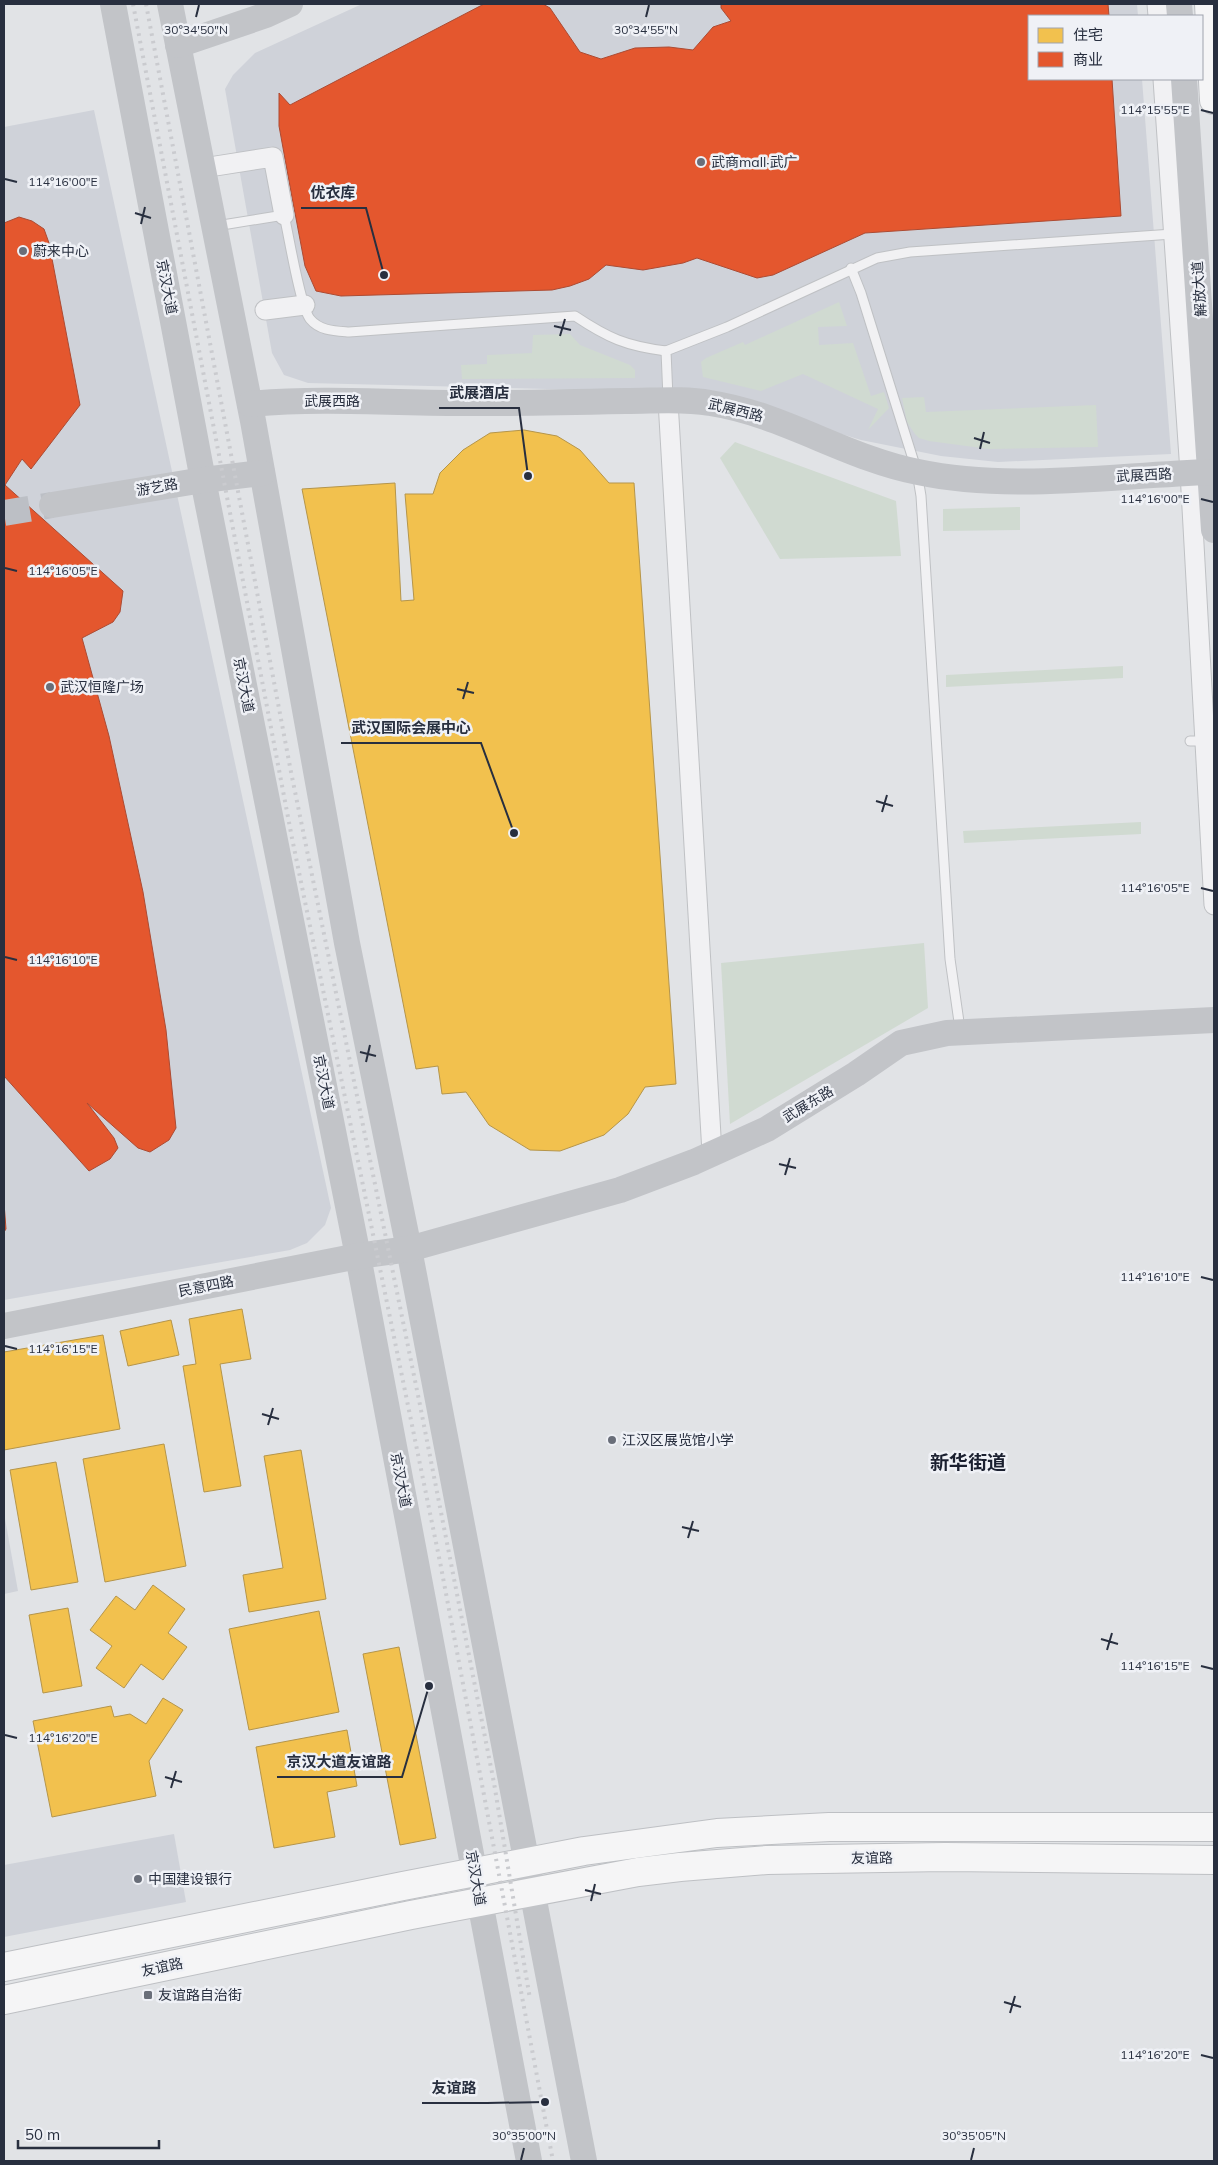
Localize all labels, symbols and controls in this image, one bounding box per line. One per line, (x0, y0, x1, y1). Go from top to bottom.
legend (1028, 15, 1203, 80)
text: 30°34'50"N (164, 22, 228, 37)
text: 30°34'55"N (614, 22, 678, 37)
text: 住宅 (1073, 25, 1103, 44)
text: 商业 (1073, 50, 1103, 69)
text: 114°15'55"E (1120, 102, 1190, 117)
place label: 武商mall·武广 (711, 153, 798, 171)
marker: 武商mall·武广 (695, 156, 707, 168)
text: 114°16'00"E (28, 174, 98, 189)
callout: 优衣库 (301, 178, 366, 208)
text: 优衣库 (310, 183, 356, 202)
place label: 蔚来中心 (33, 242, 89, 260)
marker: 蔚来中心 (17, 245, 29, 257)
street label: 京汉大道 (153, 258, 181, 316)
street label: 解放大道 (1188, 260, 1210, 318)
callout: 武展酒店 (439, 378, 519, 408)
text: 武展酒店 (449, 383, 509, 402)
street label: 武展西路 (304, 392, 360, 410)
street label: 武展西路 (707, 394, 765, 426)
street label: 武展西路 (1116, 465, 1172, 485)
street label: 游艺路 (135, 474, 179, 500)
text: 114°16'00"E (1120, 491, 1190, 506)
text: 114°16'05"E (28, 563, 98, 578)
street label: 京汉大道 (230, 656, 258, 714)
place label: 武汉恒隆广场 (60, 678, 144, 696)
marker: 武汉恒隆广场 (44, 681, 56, 693)
callout: 武汉国际会展中心 (341, 713, 481, 743)
text: 武汉国际会展中心 (351, 718, 471, 737)
text: 114°16'05"E (1120, 880, 1190, 895)
text: 114°16'10"E (28, 952, 98, 967)
street label: 京汉大道 (310, 1053, 338, 1111)
street label: 武展东路 (779, 1082, 837, 1126)
text: 114°16'10"E (1120, 1269, 1190, 1284)
street label: 民意四路 (177, 1272, 235, 1300)
text: 114°16'15"E (28, 1341, 98, 1356)
place label: 江汉区展览馆小学 (622, 1431, 734, 1449)
marker: 江汉区展览馆小学 (606, 1434, 618, 1446)
district label: 新华街道 (930, 1450, 1006, 1474)
street label: 京汉大道 (387, 1451, 415, 1509)
text: 114°16'15"E (1120, 1658, 1190, 1673)
text: 114°16'20"E (28, 1730, 98, 1745)
callout: 京汉大道友谊路 (277, 1747, 402, 1777)
text: 京汉大道友谊路 (286, 1752, 392, 1771)
street label: 京汉大道 (462, 1849, 490, 1907)
street label: 友谊路 (851, 1849, 893, 1867)
place label: 中国建设银行 (148, 1870, 232, 1888)
marker: 中国建设银行 (132, 1873, 144, 1885)
street label: 友谊路 (140, 1954, 184, 1980)
place label: 友谊路自治街 (158, 1986, 242, 2004)
marker: 友谊路自治街 (142, 1989, 154, 2001)
text: 114°16'20"E (1120, 2047, 1190, 2062)
callout: 友谊路 (422, 2073, 487, 2103)
text: 友谊路 (431, 2078, 477, 2097)
scale bar (18, 2118, 159, 2150)
text: 50 m (25, 2125, 60, 2144)
text: 30°35'00"N (492, 2128, 556, 2143)
text: 30°35'05"N (942, 2128, 1006, 2143)

